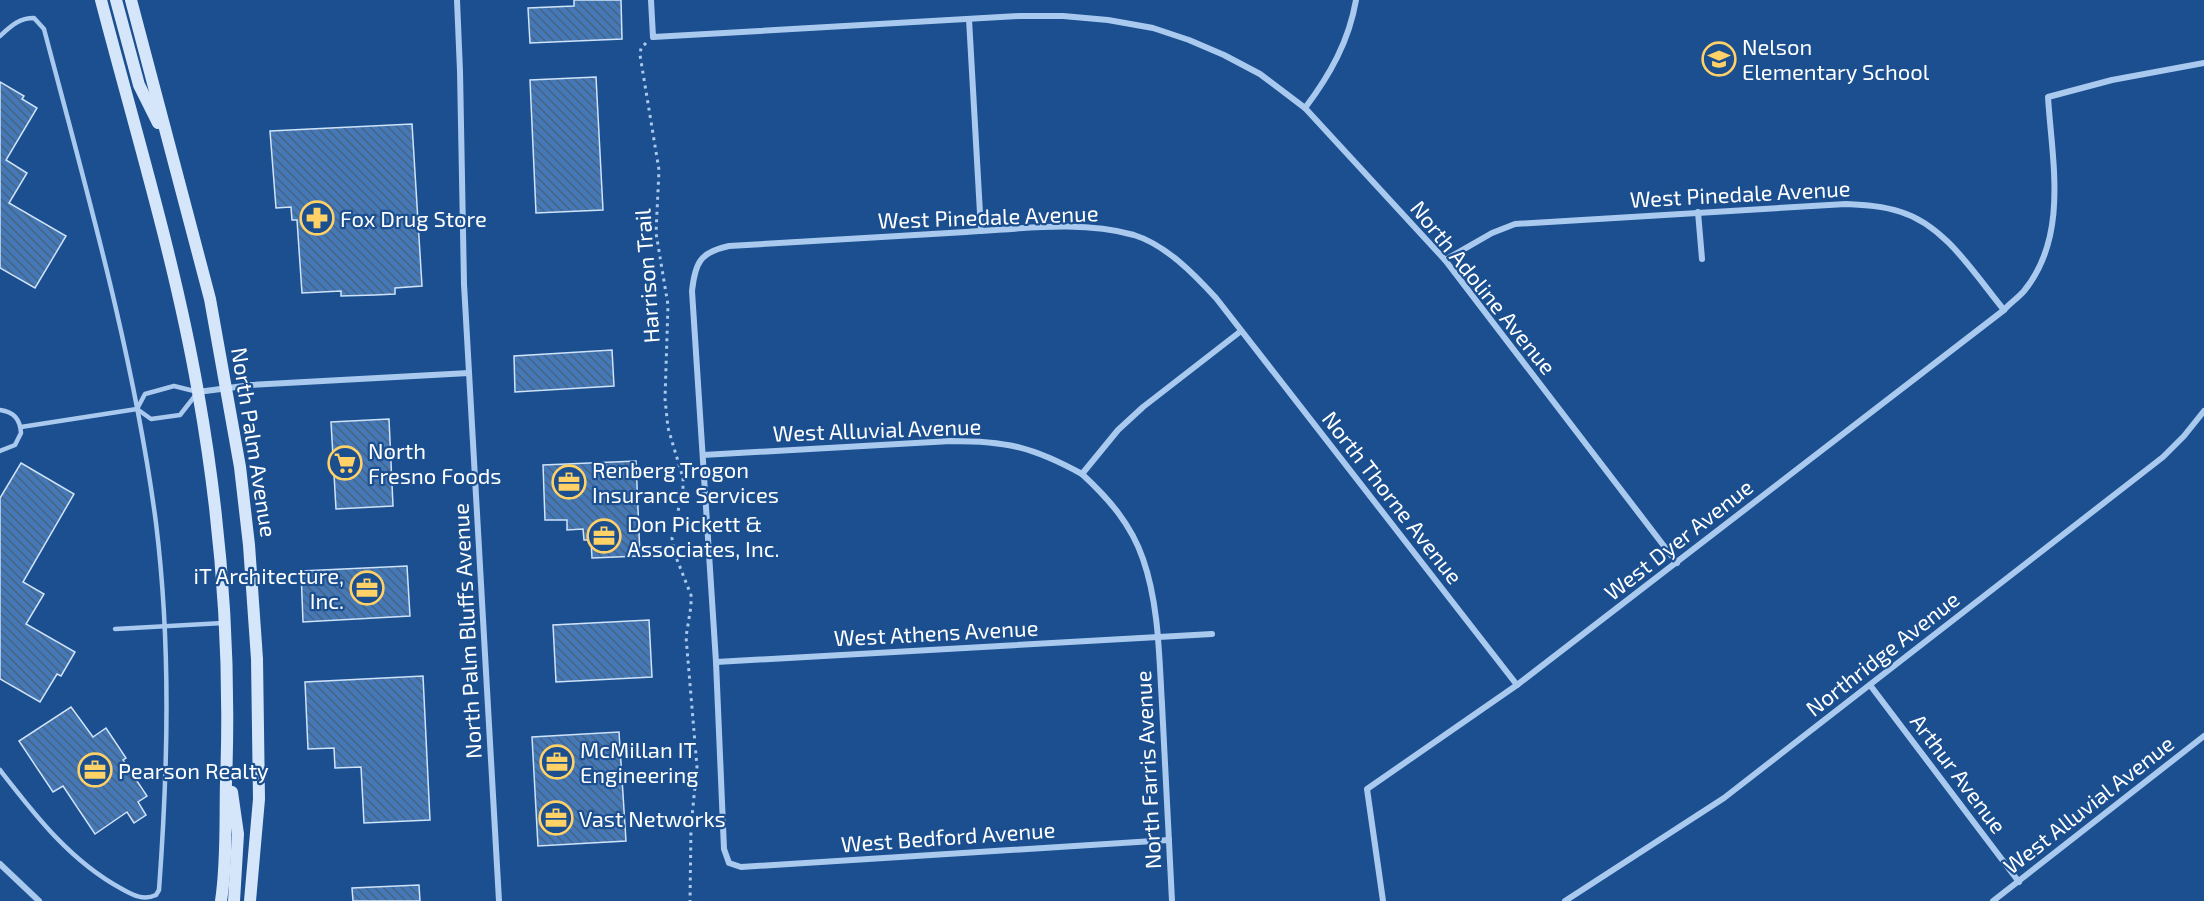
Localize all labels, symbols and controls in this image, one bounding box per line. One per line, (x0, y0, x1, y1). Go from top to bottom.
place label: Nelson Elementary School (1742, 33, 1930, 84)
school or university icon: Nelson Elementary School (1701, 41, 1737, 77)
street label: West Pinedale Avenue (1629, 174, 1851, 212)
street label: North Adoline Avenue (1406, 195, 1562, 379)
street label: West Pinedale Avenue (877, 199, 1099, 233)
pharmacy icon: Fox Drug Store (299, 200, 335, 236)
place label: Fox Drug Store (340, 205, 487, 231)
street label: Harrison Trail (628, 208, 664, 344)
street label: North Palm Avenue (227, 345, 283, 539)
street label: North Thorne Avenue (1318, 405, 1468, 589)
street label: West Alluvial Avenue (772, 412, 982, 446)
place label: North Fresno Foods (368, 437, 501, 488)
supermarket icon: North Fresno Foods (327, 445, 363, 481)
place label: Renberg Trogon Insurance Services (592, 456, 779, 507)
office icon: Renberg Trogon Insurance Services (551, 464, 587, 500)
street label: West Dyer Avenue (1599, 473, 1757, 605)
street label: North Palm Bluffs Avenue (446, 502, 486, 760)
place label: Don Pickett & Associates, Inc. (627, 510, 779, 561)
office icon: Don Pickett & Associates, Inc. (586, 518, 622, 554)
place label: iT Architecture, Inc. (193, 562, 344, 613)
office icon: iT Architecture, Inc. (349, 570, 385, 606)
street label: Northridge Avenue (1800, 585, 1964, 721)
street label: West Athens Avenue (833, 614, 1039, 650)
street label: North Farris Avenue (1129, 670, 1165, 870)
street label: Arthur Avenue (1906, 708, 2012, 838)
street label: West Alluvial Avenue (1998, 729, 2178, 879)
place label: McMillan IT Engineering (580, 736, 699, 787)
office icon: McMillan IT Engineering (539, 744, 575, 780)
office icon: Pearson Realty (77, 752, 113, 788)
place label: Pearson Realty (118, 757, 269, 783)
office icon: Vast Networks (538, 800, 574, 836)
place label: Vast Networks (579, 805, 726, 831)
street label: West Bedford Avenue (840, 816, 1056, 856)

